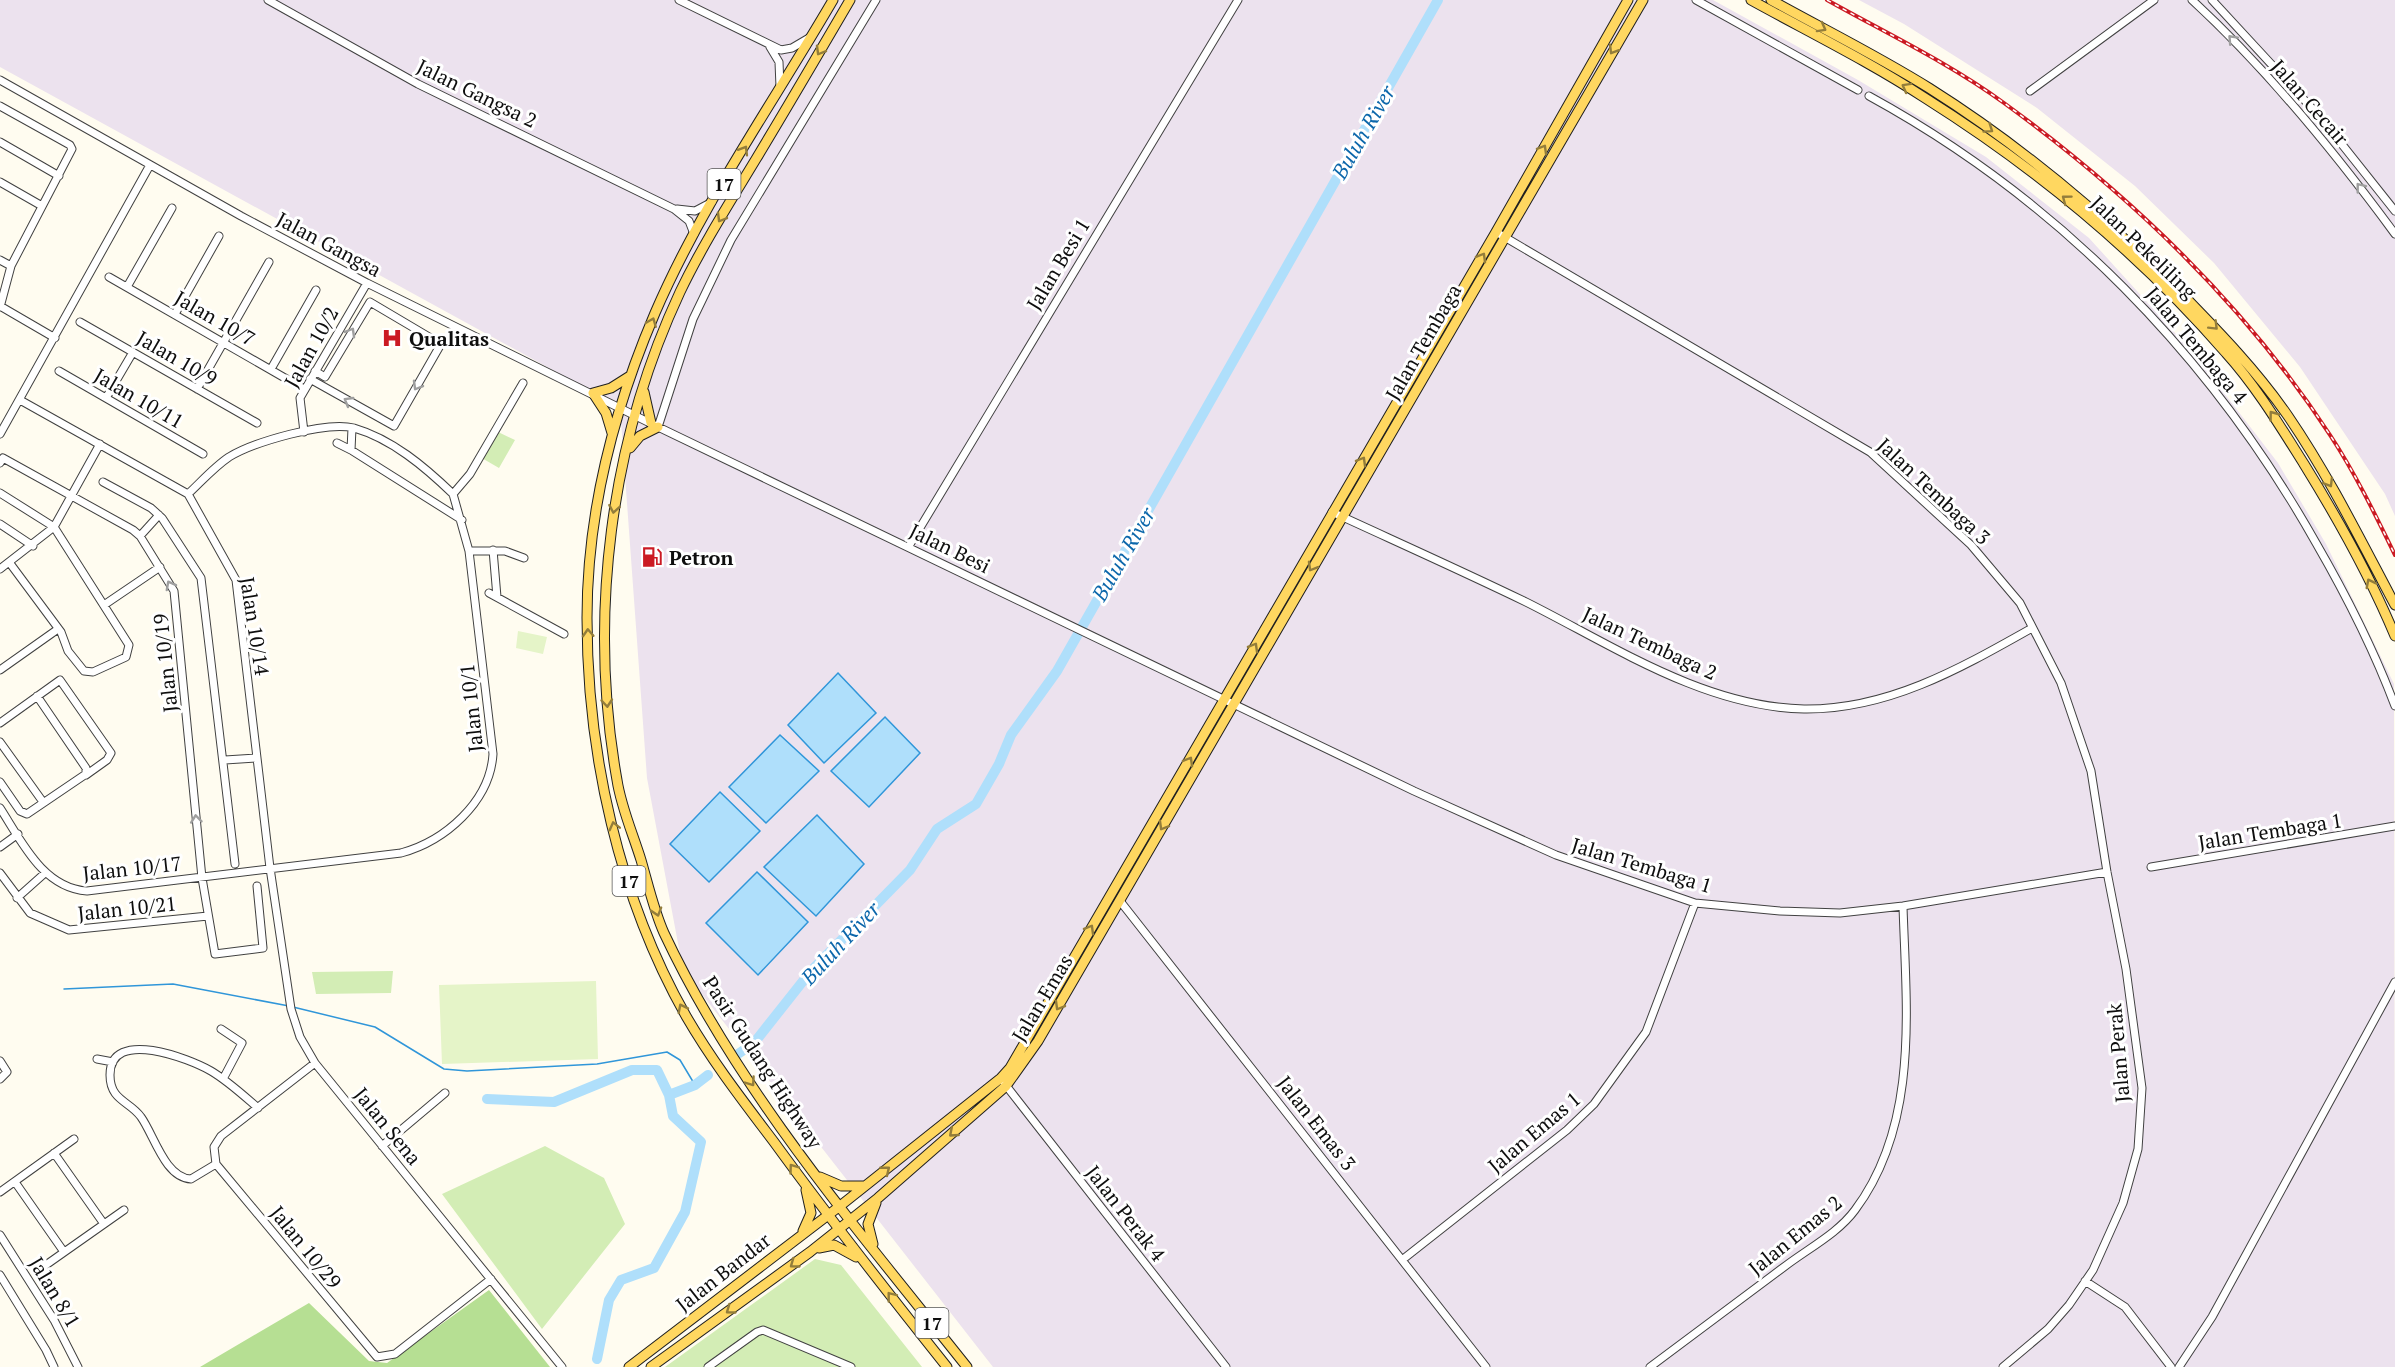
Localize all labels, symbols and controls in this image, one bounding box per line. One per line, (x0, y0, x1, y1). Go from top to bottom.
one-way arrow (1816, 21, 1826, 33)
one-way arrow (2229, 36, 2240, 47)
one-way arrow (1609, 44, 1621, 54)
one-way arrow (816, 45, 828, 55)
street label: Jalan Gangsa 2 (413, 52, 541, 134)
street label: Jalan Cecair (2265, 53, 2355, 151)
water label: Buluh River (1324, 79, 1401, 185)
one-way arrow (1902, 83, 1913, 94)
one-way arrow (1982, 122, 1993, 133)
one-way arrow (1536, 145, 1547, 155)
one-way arrow (737, 146, 748, 156)
road number: 17 (708, 169, 740, 199)
one-way arrow (2357, 182, 2368, 193)
street label: Jalan Pekeliling (2085, 189, 2203, 305)
one-way arrow (2062, 195, 2073, 206)
street label: Jalan Gangsa (272, 205, 386, 283)
one-way arrow (716, 212, 728, 222)
street label: Jalan Besi 1 (1020, 213, 1096, 315)
one-way arrow (1474, 253, 1486, 263)
street label: Jalan Tembaga (1379, 279, 1467, 405)
street label: Jalan Tembaga 4 (2140, 281, 2254, 410)
street label: Jalan 10/7 (170, 284, 260, 352)
street label: Jalan 10/2 (278, 302, 344, 392)
one-way arrow (645, 317, 657, 328)
one-way arrow (2206, 319, 2217, 330)
street label: Jalan 10/9 (132, 324, 222, 392)
place label: Qualitas (409, 325, 489, 352)
hospital icon: Qualitas (380, 326, 404, 350)
one-way arrow (344, 328, 355, 338)
street label: Jalan 10/11 (89, 361, 189, 435)
one-way arrow (413, 379, 425, 390)
one-way arrow (344, 397, 354, 408)
one-way arrow (2269, 410, 2280, 421)
street label: Jalan Tembaga 3 (1872, 432, 1996, 550)
one-way arrow (1355, 457, 1366, 467)
one-way arrow (2321, 477, 2333, 487)
water label: Buluh River (1084, 501, 1161, 607)
one-way arrow (608, 503, 621, 513)
street label: Jalan Besi (905, 517, 995, 579)
place label: Petron (669, 544, 733, 571)
fuel station icon: Petron (640, 545, 664, 569)
one-way arrow (1308, 561, 1319, 571)
street label: Jalan 10/14 (234, 575, 276, 677)
one-way arrow (2366, 579, 2378, 590)
one-way arrow (166, 580, 177, 591)
street label: Jalan Tembaga 2 (1578, 600, 1722, 686)
street label: Jalan 10/19 (146, 612, 184, 714)
one-way arrow (582, 628, 595, 637)
one-way arrow (1246, 643, 1258, 653)
street label: Jalan 10/1 (453, 663, 489, 753)
one-way arrow (600, 698, 613, 708)
one-way arrow (1181, 757, 1193, 767)
street label: Jalan Tembaga 1 (2196, 806, 2344, 856)
one-way arrow (190, 815, 203, 824)
one-way arrow (1159, 820, 1170, 830)
one-way arrow (608, 821, 621, 831)
street label: Jalan Tembaga 1 (1569, 831, 1715, 899)
street label: Jalan 10/17 (81, 849, 183, 887)
road number: 17 (612, 866, 646, 896)
street label: Jalan 10/21 (76, 889, 178, 927)
water label: Buluh River (794, 895, 886, 991)
one-way arrow (650, 906, 662, 917)
one-way arrow (1083, 925, 1094, 935)
street label: Jalan Emas (1005, 949, 1079, 1047)
street label: Pasir Gudang Highway (697, 971, 829, 1154)
one-way arrow (1054, 1000, 1066, 1010)
street label: Jalan Perak (2100, 1002, 2136, 1104)
one-way arrow (678, 1003, 689, 1014)
street label: Jalan Emas 3 (1272, 1070, 1362, 1176)
one-way arrow (744, 1076, 755, 1087)
street label: Jalan Sena (348, 1082, 428, 1170)
street label: Jalan Emas 1 (1482, 1085, 1586, 1179)
one-way arrow (949, 1126, 960, 1137)
street label: Jalan Perak 4 (1080, 1159, 1172, 1267)
one-way arrow (789, 1164, 800, 1175)
one-way arrow (879, 1166, 890, 1177)
street label: Jalan Emas 2 (1743, 1189, 1847, 1281)
street label: Jalan 10/29 (264, 1200, 348, 1294)
street label: Jalan Bandar (670, 1226, 776, 1317)
street label: Jalan 8/1 (23, 1252, 87, 1332)
one-way arrow (789, 1257, 800, 1268)
one-way arrow (887, 1292, 898, 1303)
one-way arrow (726, 1303, 737, 1314)
road number: 17 (916, 1308, 948, 1338)

